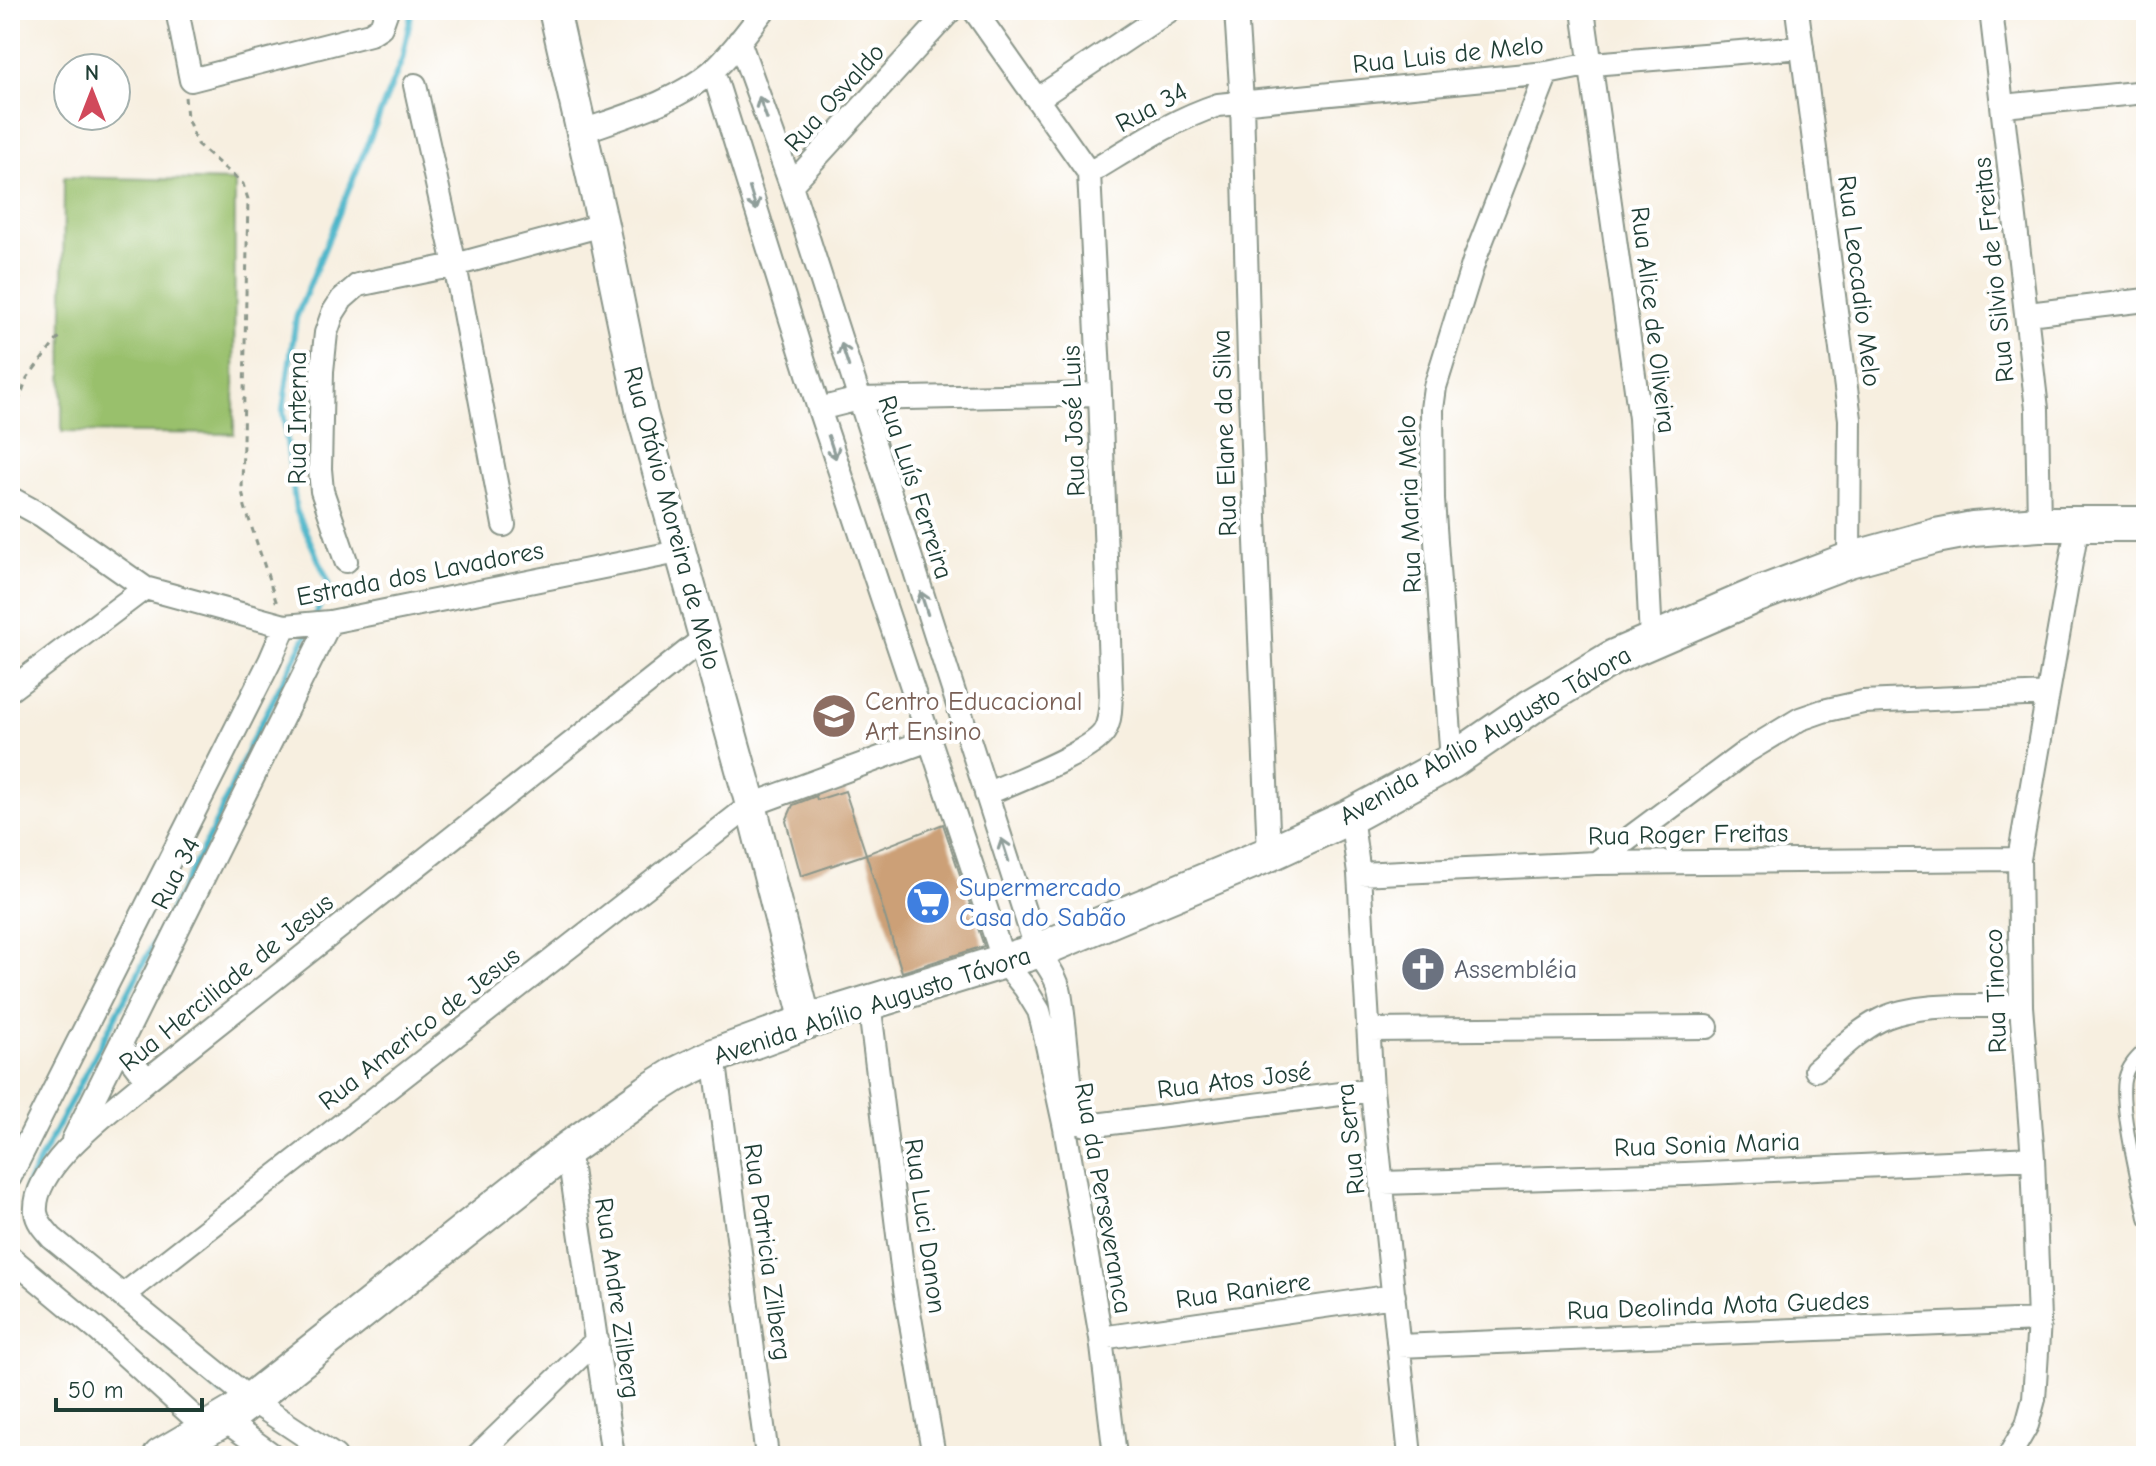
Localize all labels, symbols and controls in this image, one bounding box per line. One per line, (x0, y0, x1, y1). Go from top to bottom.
street label: Rua Luis de Melo (1351, 30, 1545, 80)
street label: Rua Osvaldo (778, 37, 891, 158)
north arrow (52, 52, 132, 132)
text: N (85, 60, 99, 86)
street label: Rua 34 (1111, 77, 1192, 139)
one-way arrow (755, 97, 769, 121)
street label: Rua Silvio de Freitas (1967, 156, 2021, 384)
street label: Rua Leocadio Melo (1831, 174, 1887, 388)
one-way arrow (746, 185, 761, 211)
street label: Rua Alice de Oliveira (1624, 205, 1682, 435)
street label: Rua Elane da Silva (1206, 329, 1244, 537)
one-way arrow (837, 343, 851, 368)
street label: Rua José Luis (1056, 345, 1092, 497)
street label: Rua Interna (283, 351, 313, 485)
street label: Rua Otávio Moreira de Melo (617, 363, 727, 673)
street label: Rua Luís Ferreira (871, 392, 959, 583)
street label: Rua Maria Melo (1392, 414, 1428, 594)
one-way arrow (825, 434, 840, 459)
street label: Estrada dos Lavadores (294, 535, 546, 613)
one-way arrow (916, 590, 931, 616)
street label: Avenida Abílio Augusto Távora (1334, 640, 1637, 832)
place label: Centro Educacional Art Ensino (865, 687, 1083, 747)
school or university icon: Centro Educacional Art Ensino (810, 692, 858, 740)
street label: Rua Roger Freitas (1588, 818, 1788, 852)
street label: Rua 34 (145, 833, 207, 914)
one-way arrow (996, 838, 1011, 863)
place label: Supermercado Casa do Sabão (959, 873, 1126, 933)
supermarket icon: Supermercado Casa do Sabão (904, 878, 952, 926)
street label: Rua Herciliade de Jesus (114, 887, 340, 1078)
street label: Rua Tinoco (1979, 928, 2013, 1054)
street label: Avenida Abílio Augusto Távora (710, 940, 1035, 1071)
street label: Rua Americo de Jesus (313, 941, 526, 1117)
church icon: Assembléia (1399, 945, 1447, 993)
place label: Assembléia (1454, 955, 1577, 985)
street label: Rua Atos José (1155, 1057, 1313, 1105)
street label: Rua da Perseveranca (1068, 1080, 1138, 1316)
street label: Rua Serra (1330, 1082, 1372, 1196)
street label: Rua Sonia Maria (1613, 1127, 1801, 1163)
street label: Rua Luci Danon (898, 1137, 952, 1316)
street label: Rua Patricia Zilberg (737, 1142, 797, 1363)
street label: Rua Andre Zilberg (588, 1196, 646, 1401)
street label: Rua Raniere (1174, 1267, 1312, 1315)
street label: Rua Deolinda Mota Guedes (1566, 1286, 1870, 1326)
scale bar (56, 1362, 202, 1412)
text: 50 m (68, 1376, 124, 1404)

